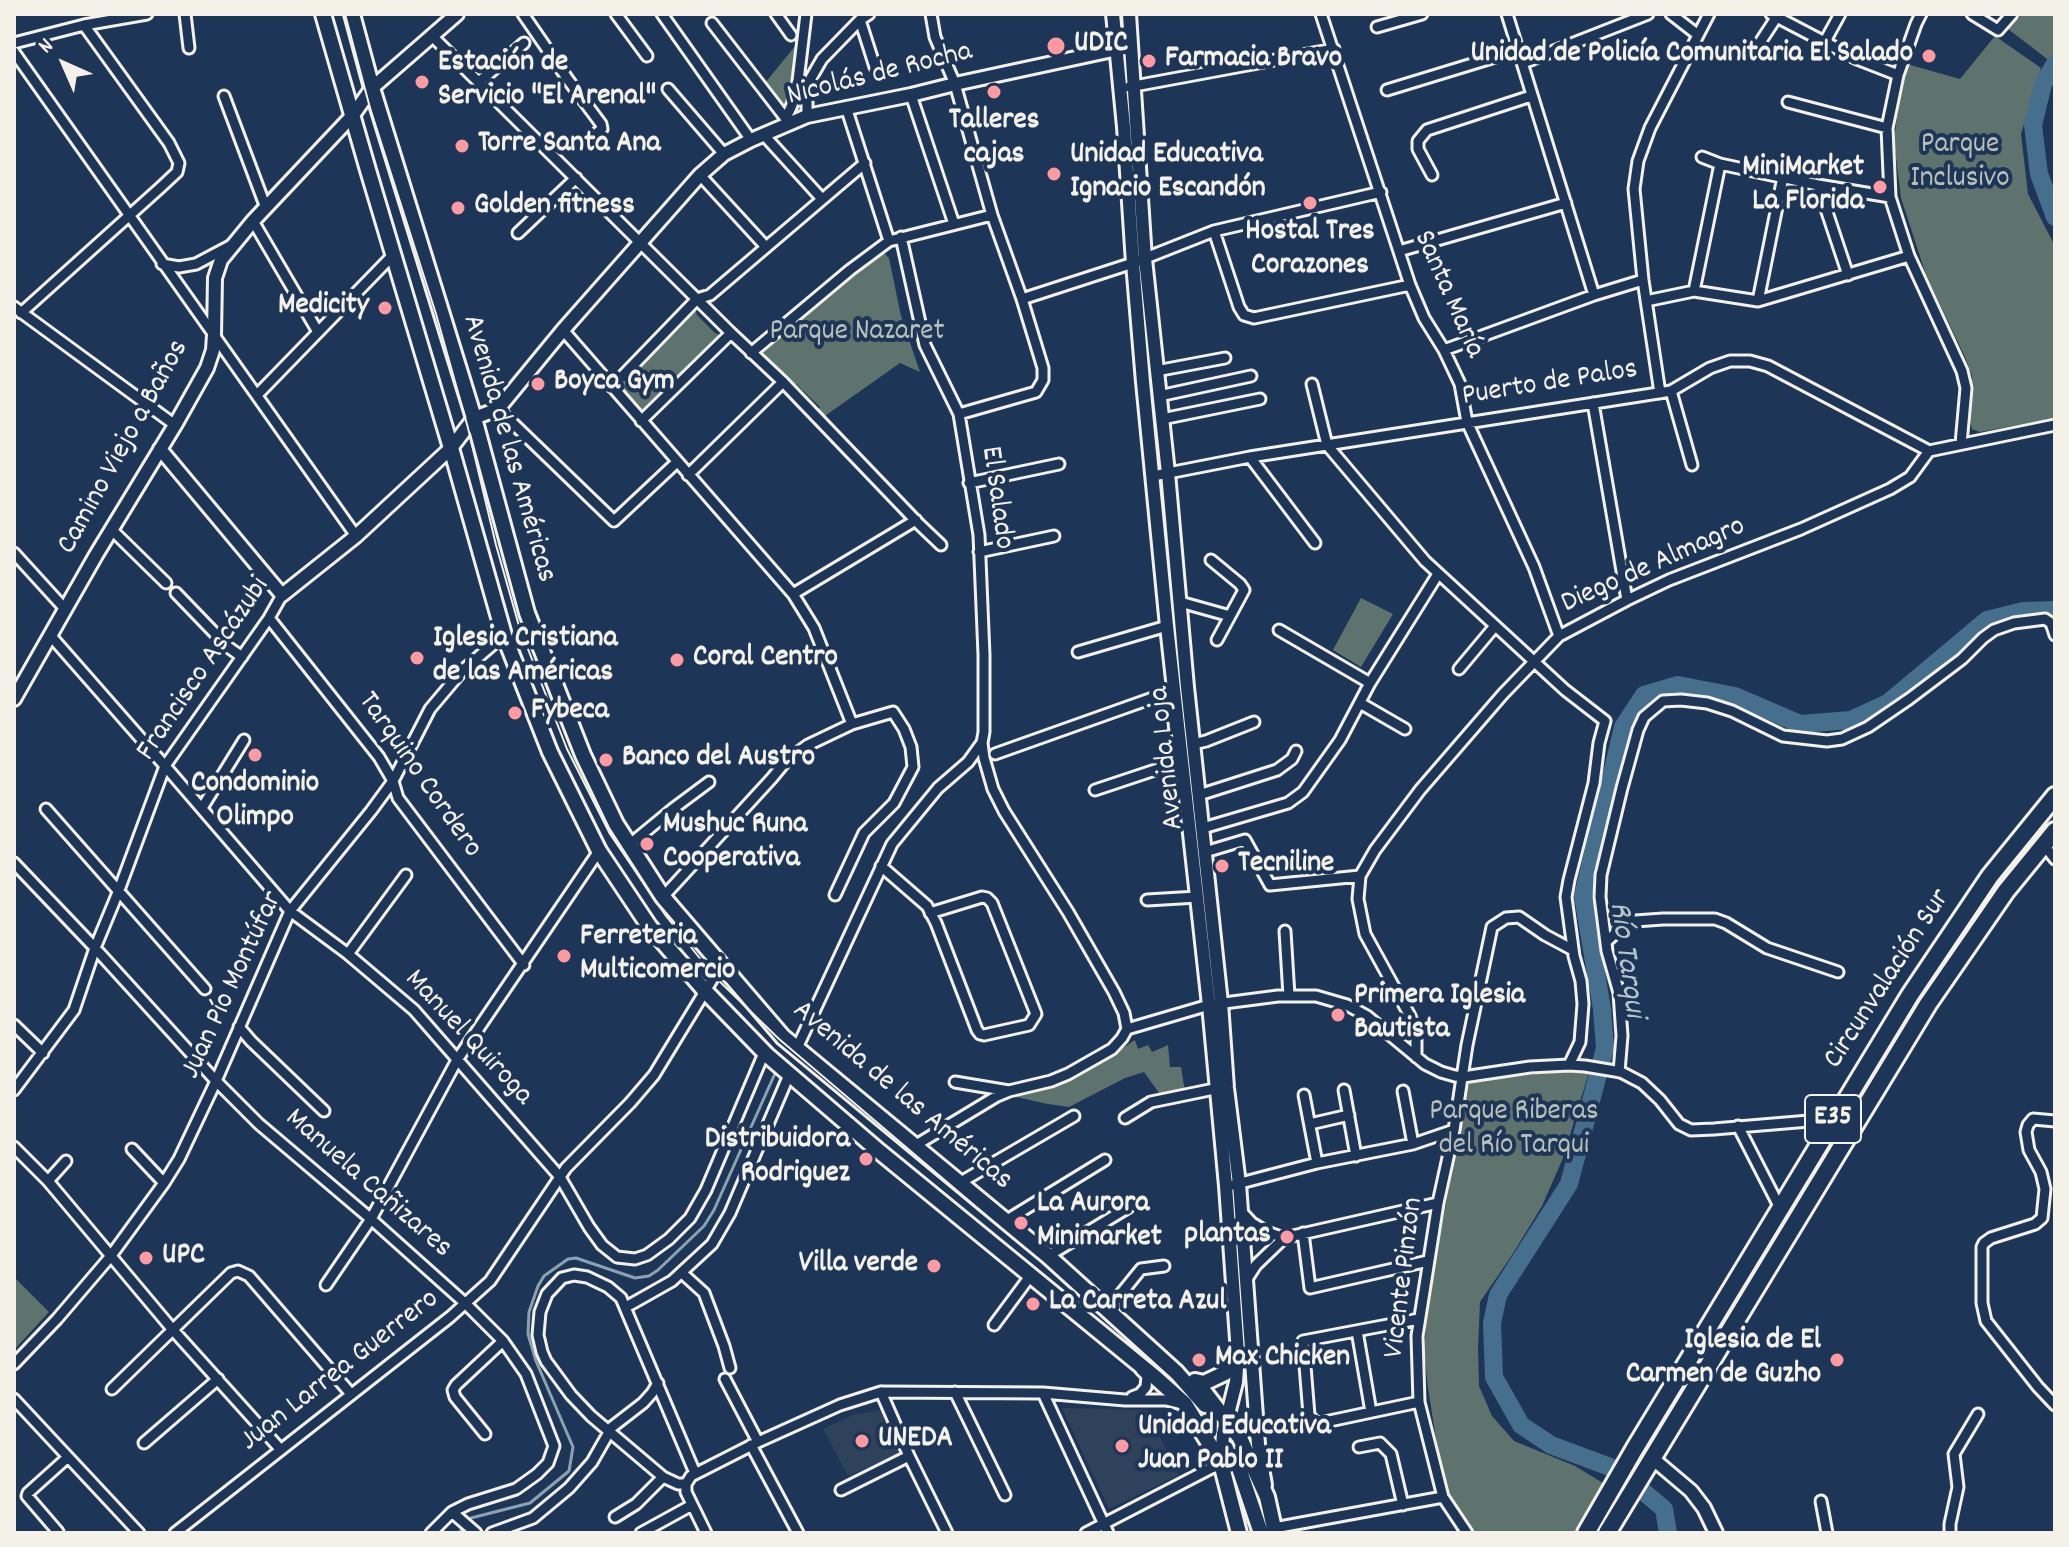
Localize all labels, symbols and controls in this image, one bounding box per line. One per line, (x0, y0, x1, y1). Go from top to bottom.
north arrow (24, 24, 104, 104)
place label: UDIC (1074, 28, 1128, 64)
text: N (32, 32, 61, 61)
marker: UDIC (1045, 35, 1067, 57)
street label: Nicolás de Rocha (784, 36, 976, 116)
place label: Unidad de Policía Comunitaria El Salado (1471, 38, 1913, 74)
place label: Farmacia Bravo (1165, 43, 1342, 79)
place label: Estación de Servicio "El Arenal" (438, 47, 656, 118)
marker: Unidad de Policía Comunitaria El Salado (1920, 47, 1938, 65)
marker: Farmacia Bravo (1140, 52, 1158, 70)
marker: Estación de Servicio "El Arenal" (413, 73, 431, 91)
marker: Talleres cajas (985, 83, 1003, 101)
place label: Talleres cajas (949, 105, 1039, 176)
place label: Torre Santa Ana (478, 128, 660, 164)
park label: Parque Inclusivo (1910, 129, 2010, 200)
marker: Torre Santa Ana (453, 137, 471, 155)
place label: Unidad Educativa Ignacio Escandón (1070, 139, 1266, 210)
place label: MiniMarket La Florida (1742, 152, 1864, 222)
marker: Unidad Educativa Ignacio Escandón (1045, 165, 1063, 183)
marker: MiniMarket La Florida (1871, 178, 1889, 196)
place label: Golden fitness (474, 190, 635, 226)
marker: Hostal Tres Corazones (1301, 194, 1319, 212)
marker: Golden fitness (449, 199, 467, 217)
place label: Hostal Tres Corazones (1245, 216, 1375, 286)
street label: Santa María (1403, 226, 1491, 364)
place label: Medicity (278, 290, 369, 326)
marker: Medicity (376, 299, 394, 317)
street label: Avenida de las Américas (452, 311, 562, 587)
park label: Parque Nazaret (770, 316, 944, 352)
street label: Camino Viejo a Baños (51, 335, 199, 561)
street label: Puerto de Palos (1460, 353, 1640, 417)
place label: Boyca Gym (554, 366, 675, 402)
marker: Boyca Gym (529, 375, 547, 393)
street label: El Salado (970, 444, 1020, 552)
street label: Diego de Almagro (1556, 510, 1752, 624)
street label: Francisco Ascázubi (130, 571, 280, 769)
place label: Iglesia Cristiana de las Américas (433, 623, 617, 694)
place label: Coral Centro (693, 642, 838, 678)
marker: Iglesia Cristiana de las Américas (408, 649, 426, 667)
marker: Coral Centro (668, 651, 686, 669)
street label: Avenida Loja (1144, 685, 1194, 831)
street label: Tarquino Cordero (348, 686, 488, 866)
place label: Fybeca (531, 695, 609, 731)
marker: Fybeca (506, 704, 524, 722)
place label: Banco del Austro (622, 742, 815, 778)
marker: Condominio Olimpo (246, 746, 264, 764)
marker: Banco del Austro (597, 751, 615, 769)
place label: Condominio Olimpo (191, 768, 319, 838)
place label: Mushuc Runa Cooperativa (663, 809, 807, 880)
marker: Mushuc Runa Cooperativa (638, 835, 656, 853)
place label: Tecniline (1238, 848, 1334, 884)
marker: Tecniline (1213, 857, 1231, 875)
street label: Circunvalación Sur (1818, 883, 1960, 1077)
street label: Juan Pío Montúfar (175, 887, 293, 1085)
water label: Río Tarqui (1597, 900, 1651, 1020)
place label: Ferreteria Multicomercio (580, 921, 735, 992)
marker: Ferreteria Multicomercio (555, 947, 573, 965)
street label: Manuel Quiroga (395, 963, 539, 1115)
place label: Primera Iglesia Bautista (1354, 980, 1525, 1050)
street label: Avenida de las Américas (783, 994, 1019, 1200)
marker: Primera Iglesia Bautista (1329, 1006, 1347, 1024)
road number: E35 (1805, 1095, 1861, 1143)
park label: Parque Riberas del Río Tarqui (1429, 1096, 1599, 1166)
street label: Manuela Cañizares (276, 1102, 458, 1268)
place label: Distribuidora Rodriguez (705, 1124, 850, 1194)
marker: Distribuidora Rodriguez (857, 1150, 875, 1168)
place label: La Aurora Minimarket (1037, 1188, 1162, 1258)
street label: Vicente Pinzón (1378, 1196, 1434, 1360)
marker: La Aurora Minimarket (1012, 1214, 1030, 1232)
place label: plantas (1184, 1219, 1271, 1255)
marker: plantas (1278, 1228, 1296, 1246)
place label: UPC (162, 1240, 205, 1276)
place label: Villa verde (799, 1248, 918, 1284)
marker: UPC (137, 1249, 155, 1267)
marker: Villa verde (925, 1257, 943, 1275)
street label: Juan Larrea Guerrero (234, 1283, 448, 1461)
place label: La Carreta Azul (1049, 1286, 1226, 1322)
marker: La Carreta Azul (1024, 1295, 1042, 1313)
place label: Iglesia de El Carmen de Guzho (1626, 1325, 1821, 1396)
place label: Max Chicken (1215, 1342, 1350, 1378)
marker: Max Chicken (1190, 1351, 1208, 1369)
marker: Iglesia de El Carmen de Guzho (1828, 1351, 1846, 1369)
place label: Unidad Educativa Juan Pablo II (1138, 1411, 1331, 1482)
place label: UNEDA (878, 1423, 953, 1459)
marker: UNEDA (853, 1432, 871, 1450)
marker: Unidad Educativa Juan Pablo II (1113, 1437, 1131, 1455)

